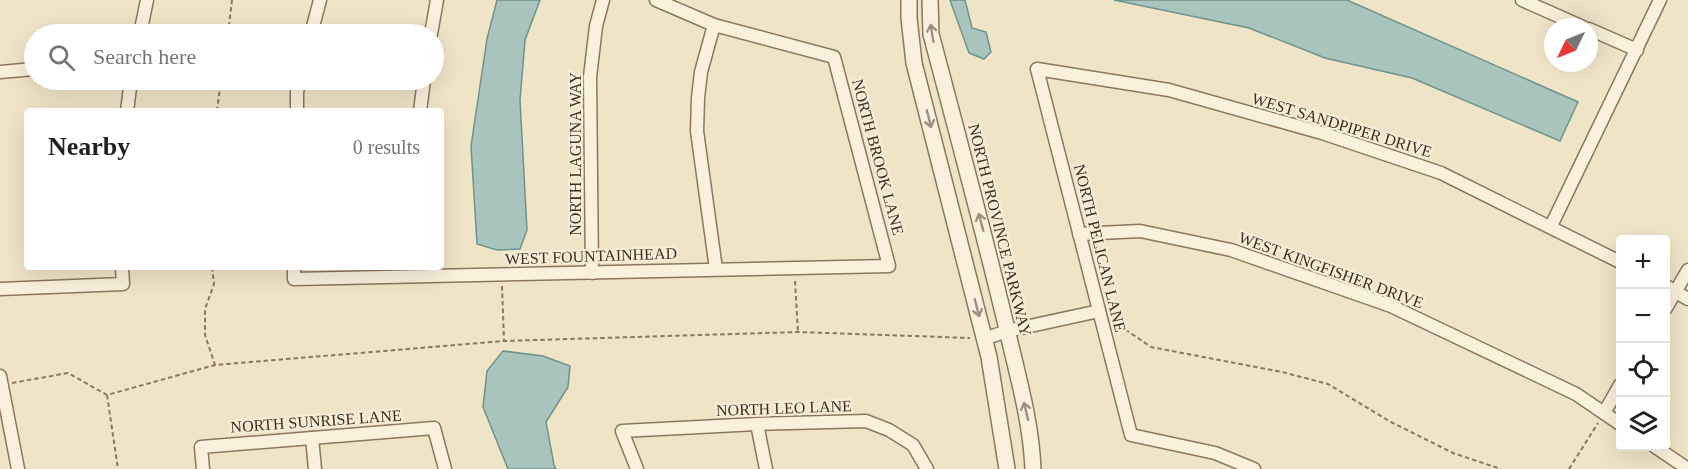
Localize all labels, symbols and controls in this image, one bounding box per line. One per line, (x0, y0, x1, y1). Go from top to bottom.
north arrow (1544, 18, 1598, 72)
search box (24, 24, 444, 90)
one-way arrow (926, 24, 937, 43)
icon: search (45, 41, 78, 74)
text: Search here (93, 44, 196, 69)
street label: NORTH LAGUNA WAY (567, 72, 584, 236)
street label: NORTH BROOK LANE (849, 77, 907, 237)
street label: WEST SANDPIPER DRIVE (1250, 89, 1434, 161)
one-way arrow (923, 110, 935, 129)
street label: NORTH PROVINCE PARKWAY (965, 122, 1035, 338)
text: Nearby (48, 132, 130, 161)
text: 0 results (353, 136, 420, 158)
street label: NORTH PELICAN LANE (1071, 162, 1129, 334)
one-way arrow (974, 212, 986, 231)
street label: WEST KINGFISHER DRIVE (1236, 229, 1426, 311)
map controls (1616, 235, 1670, 451)
button: + (1616, 235, 1670, 289)
street label: WEST FOUNTAINHEAD (505, 245, 677, 267)
button: − (1616, 289, 1670, 343)
one-way arrow (971, 299, 983, 318)
button: locate (1616, 343, 1670, 397)
street label: NORTH LEO LANE (716, 397, 852, 419)
button: layers (1616, 397, 1670, 451)
one-way arrow (1019, 402, 1031, 421)
street label: NORTH SUNRISE LANE (230, 407, 402, 435)

